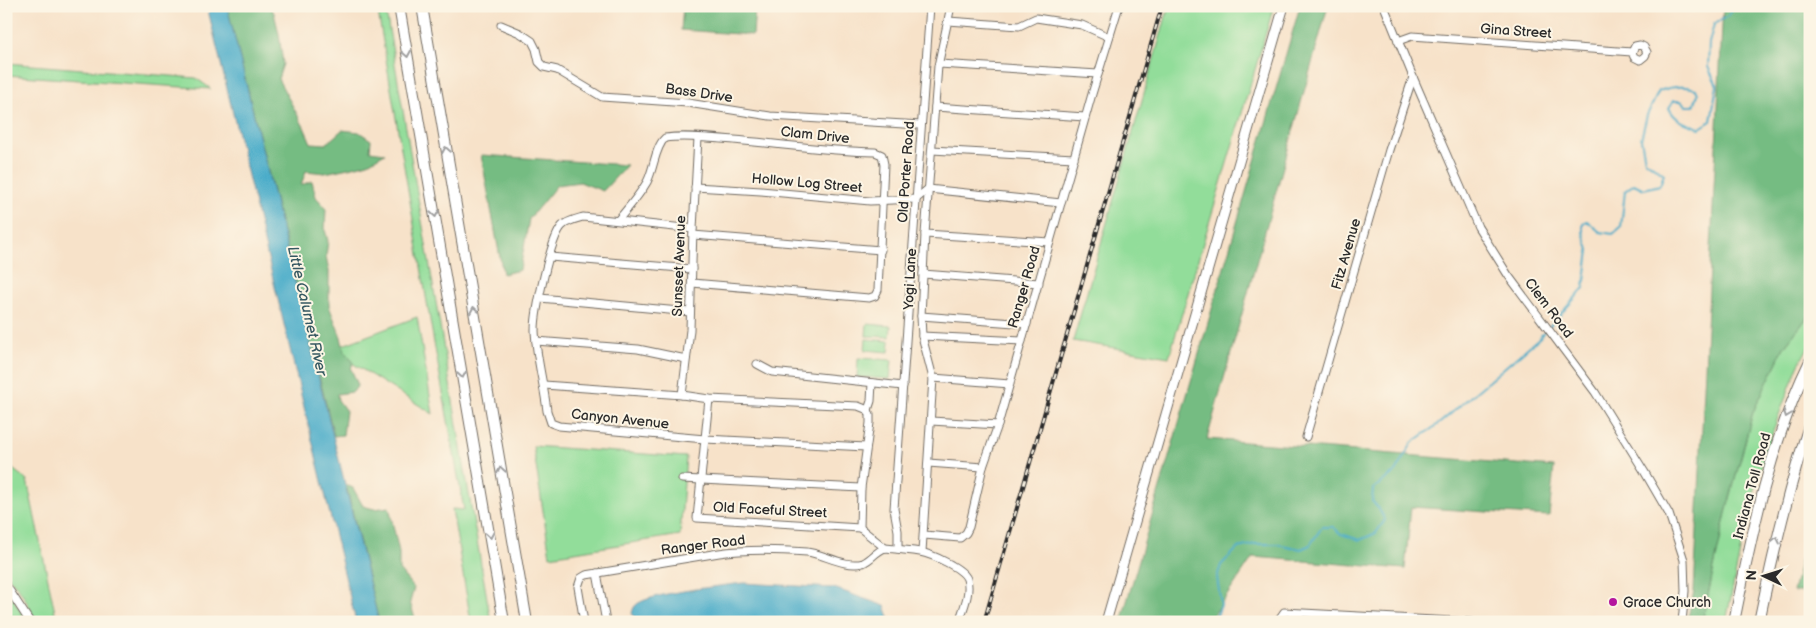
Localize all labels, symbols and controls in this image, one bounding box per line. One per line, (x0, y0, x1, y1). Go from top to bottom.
street label: Gina Street (1480, 20, 1553, 42)
one-way arrow (402, 50, 412, 59)
street label: Bass Drive (664, 80, 734, 106)
street label: Old Porter Road (894, 121, 918, 223)
street label: Clam Drive (780, 123, 850, 147)
one-way arrow (442, 145, 452, 154)
street label: Hollow Log Street (751, 170, 864, 196)
one-way arrow (429, 210, 439, 219)
street label: Sunsset Avenue (669, 215, 689, 317)
street label: Fitz Avenue (1328, 216, 1364, 292)
water label: Little Calumet River (283, 244, 332, 379)
street label: Ranger Road (1004, 244, 1044, 330)
street label: Yogi Lane (900, 248, 920, 311)
street label: Clem Road (1521, 275, 1577, 341)
one-way arrow (469, 306, 479, 314)
one-way arrow (457, 370, 467, 379)
street label: Canyon Avenue (570, 405, 670, 433)
one-way arrow (1783, 409, 1793, 418)
street label: Indiana Toll Road (1730, 431, 1774, 541)
one-way arrow (497, 466, 507, 475)
street label: Old Faceful Street (713, 499, 828, 522)
one-way arrow (484, 530, 494, 539)
street label: Ranger Road (660, 531, 746, 559)
one-way arrow (1771, 535, 1781, 544)
north arrow (1738, 550, 1788, 600)
text: N (1743, 569, 1760, 581)
place label: Grace Church (1623, 594, 1711, 611)
marker: Grace Church (1607, 596, 1619, 608)

